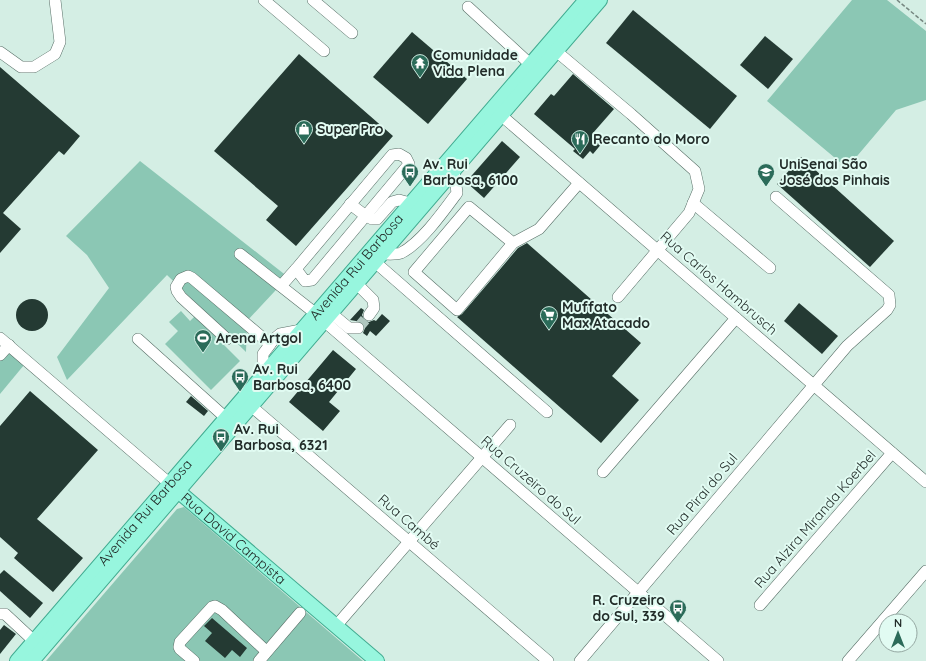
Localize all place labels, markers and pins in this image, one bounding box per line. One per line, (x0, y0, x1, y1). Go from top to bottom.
place label: Comunidade Vida Plena (433, 46, 518, 80)
temple icon: Comunidade Vida Plena (410, 53, 430, 78)
shop icon: Super Pro (294, 119, 314, 144)
place label: Super Pro (317, 120, 384, 138)
restaurant icon: Recanto do Moro (570, 129, 590, 154)
place label: Recanto do Moro (593, 130, 710, 148)
place label: Av. Rui Barbosa, 6100 (423, 155, 518, 189)
place label: UniSenai São José dos Pinhais (779, 155, 890, 189)
bus stop icon: Av. Rui Barbosa, 6100 (400, 162, 420, 187)
school or university icon: UniSenai São José dos Pinhais (756, 162, 776, 187)
place label: Muffato Max Atacado (562, 298, 650, 332)
supermarket icon: Muffato Max Atacado (539, 305, 559, 330)
sports icon: Arena Artgol (193, 328, 213, 353)
place label: Arena Artgol (216, 329, 302, 347)
place label: Av. Rui Barbosa, 6400 (253, 360, 352, 394)
bus stop icon: Av. Rui Barbosa, 6400 (230, 367, 250, 392)
place label: Av. Rui Barbosa, 6321 (234, 420, 328, 454)
bus stop icon: Av. Rui Barbosa, 6321 (211, 427, 231, 452)
place label: R. Cruzeiro do Sul, 339 (592, 591, 665, 625)
bus stop icon: R. Cruzeiro do Sul, 339 (668, 598, 688, 623)

